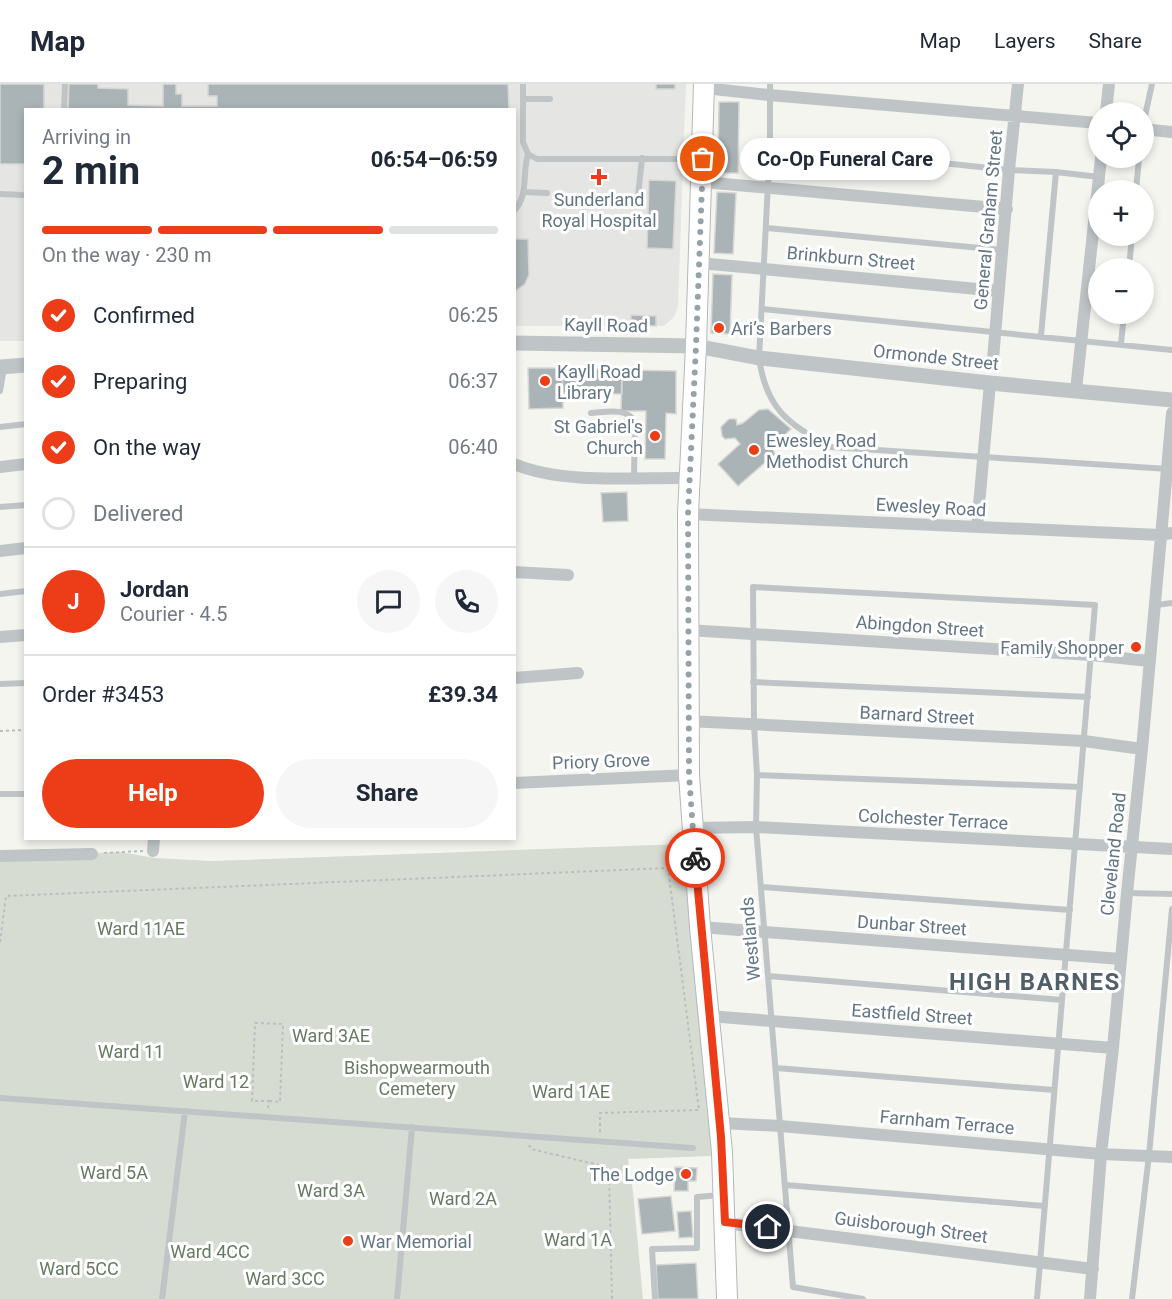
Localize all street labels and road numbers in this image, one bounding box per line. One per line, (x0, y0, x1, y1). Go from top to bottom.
street label: General Graham Street (970, 129, 1006, 311)
street label: Brinkburn Street (786, 242, 916, 274)
street label: Kayll Road (564, 314, 648, 336)
street label: Ormonde Street (872, 340, 1000, 374)
street label: Ewesley Road (875, 494, 987, 520)
street label: Abingdon Street (855, 611, 985, 641)
street label: Barnard Street (859, 702, 975, 728)
street label: Priory Grove (552, 749, 650, 773)
street label: Cleveland Road (1096, 791, 1130, 917)
street label: Colchester Terrace (857, 805, 1009, 833)
street label: Westlands (736, 896, 764, 982)
street label: Dunbar Street (857, 911, 968, 939)
street label: Eastfield Street (851, 999, 973, 1029)
street label: Farnham Terrace (879, 1106, 1015, 1138)
street label: Guisborough Street (833, 1207, 989, 1247)

